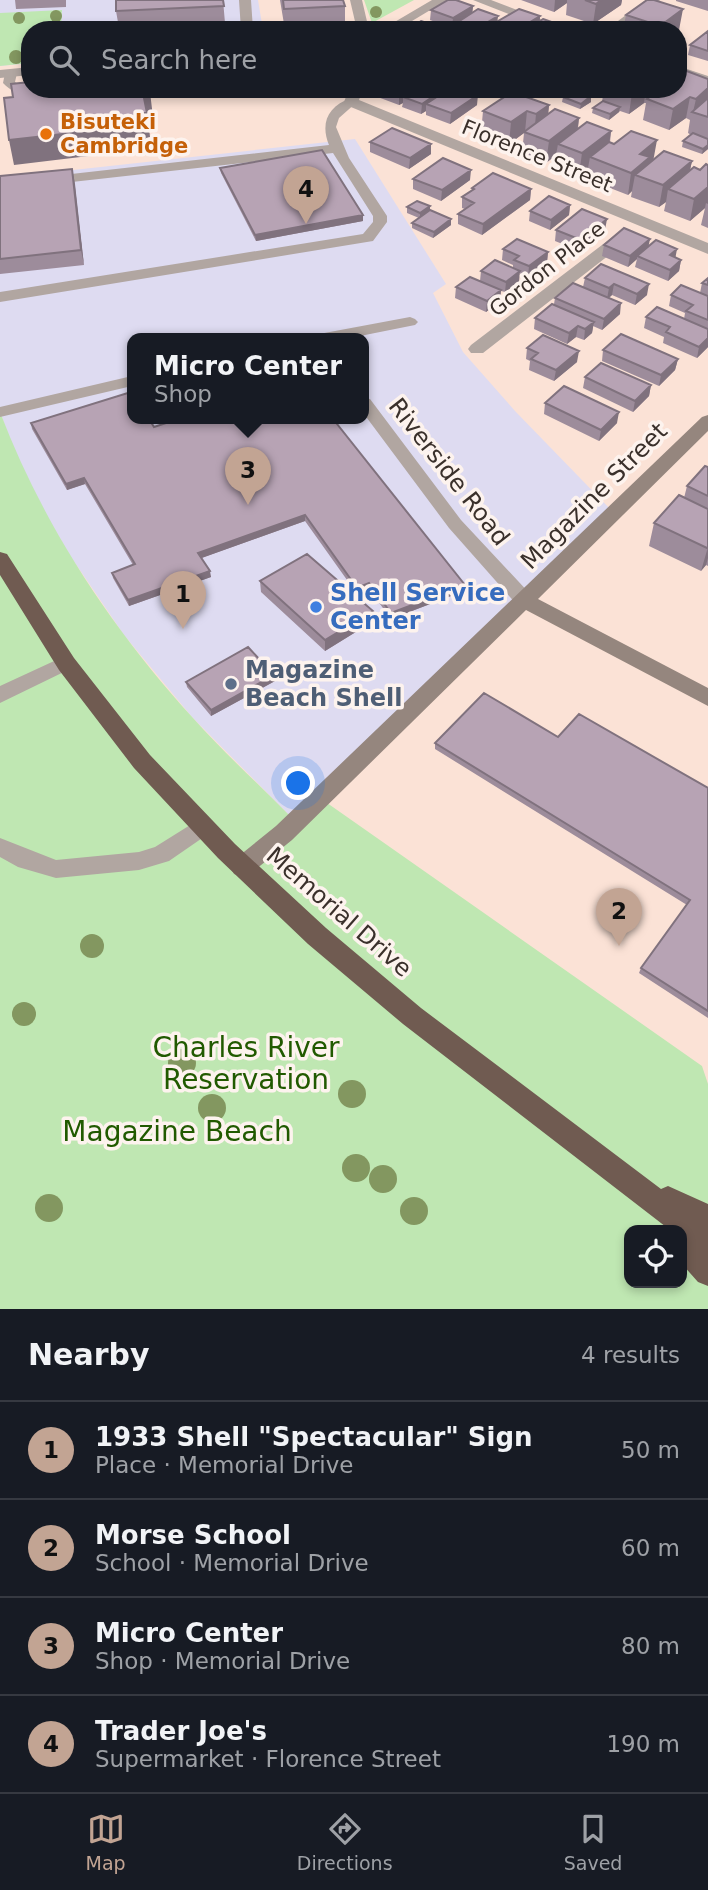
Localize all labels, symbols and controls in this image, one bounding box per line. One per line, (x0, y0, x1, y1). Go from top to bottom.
search box (21, 21, 687, 98)
icon: search (45, 41, 83, 79)
text: Search here (101, 45, 257, 75)
place label: Bisuteki Cambridge (60, 110, 188, 158)
street label: Florence Street (458, 115, 616, 197)
marker: Bisuteki Cambridge (38, 126, 54, 142)
pin: 4 (283, 166, 329, 224)
street label: Gordon Place (485, 217, 609, 321)
popup (127, 333, 369, 424)
text: Micro Center (154, 351, 342, 381)
text: Shop (154, 381, 212, 407)
street label: Riverside Road (383, 393, 515, 551)
street label: Magazine Street (515, 417, 673, 575)
pin: 3 (225, 447, 271, 505)
pin: 1 (160, 571, 206, 629)
place label: Shell Service Center (330, 579, 505, 635)
marker: Shell Service Center (308, 599, 324, 615)
place label: Magazine Beach Shell (245, 656, 403, 712)
marker: Magazine Beach Shell (223, 676, 239, 692)
your location (281, 766, 315, 800)
street label: Memorial Drive (261, 841, 417, 983)
pin: 2 (596, 888, 642, 946)
park label: Charles River Reservation (152, 1031, 340, 1096)
park label: Magazine Beach (62, 1115, 292, 1148)
map controls (624, 1225, 687, 1288)
button: locate (624, 1225, 687, 1288)
text: Nearby (28, 1337, 150, 1372)
text: 4 results (581, 1342, 680, 1368)
text: 1933 Shell "Spectacular" Sign (95, 1422, 533, 1452)
text: 1 (43, 1437, 59, 1463)
text: 50 m (621, 1437, 680, 1463)
text: Place · Memorial Drive (95, 1452, 354, 1478)
text: Morse School (95, 1520, 291, 1550)
text: 2 (43, 1535, 59, 1561)
text: 60 m (621, 1535, 680, 1561)
text: School · Memorial Drive (95, 1550, 369, 1576)
text: Micro Center (95, 1618, 283, 1648)
text: 3 (43, 1633, 59, 1659)
text: 80 m (621, 1633, 680, 1659)
text: Shop · Memorial Drive (95, 1648, 350, 1674)
text: Trader Joe's (95, 1716, 267, 1746)
text: 4 (43, 1731, 59, 1757)
text: 190 m (606, 1731, 680, 1757)
text: Supermarket · Florence Street (95, 1746, 441, 1772)
tab: Map (86, 1810, 126, 1874)
tab: Directions (297, 1810, 393, 1874)
tab: Saved (564, 1810, 622, 1874)

